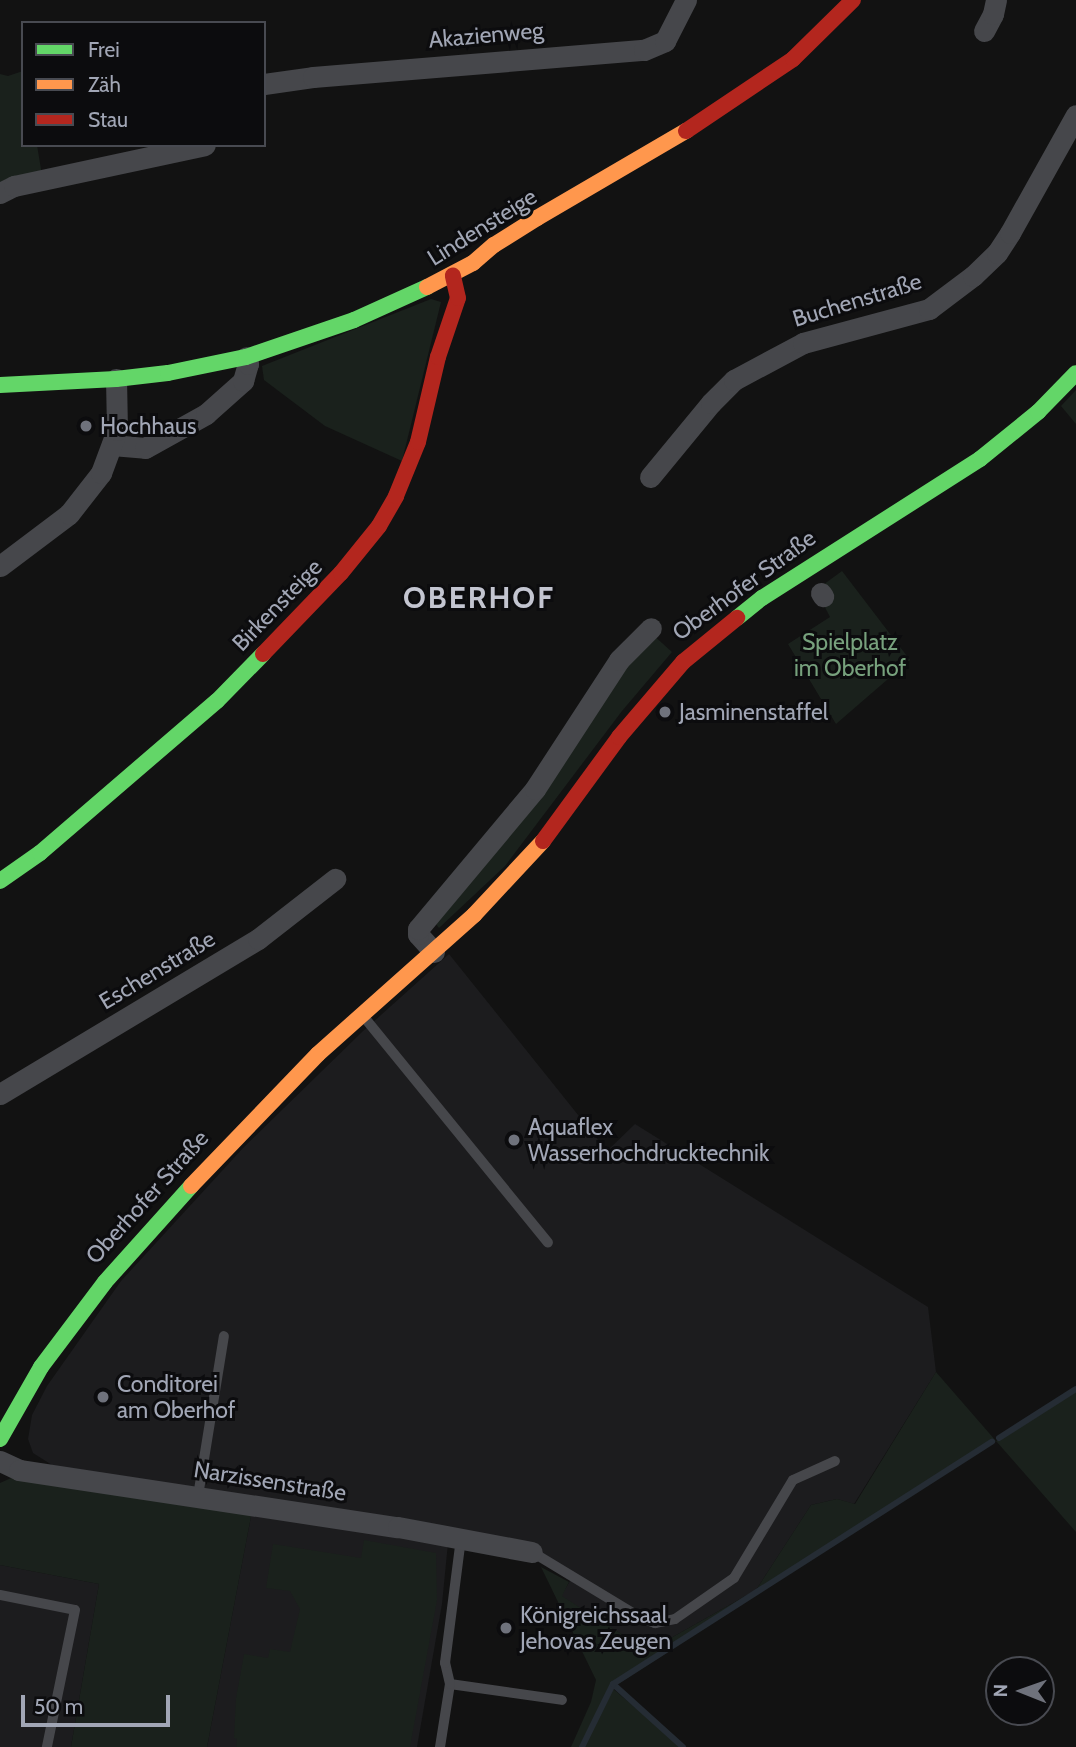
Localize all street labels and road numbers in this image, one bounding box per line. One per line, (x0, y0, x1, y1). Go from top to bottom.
street label: Akazienweg (427, 16, 545, 54)
street label: Lindensteige (422, 183, 542, 271)
street label: Buchenstraße (789, 267, 925, 333)
street label: Oberhofer Straße (667, 524, 821, 646)
street label: Birkensteige (226, 553, 328, 657)
street label: Eschenstraße (94, 925, 220, 1015)
street label: Oberhofer Straße (80, 1125, 214, 1269)
street label: Narzissenstraße (192, 1455, 348, 1507)

